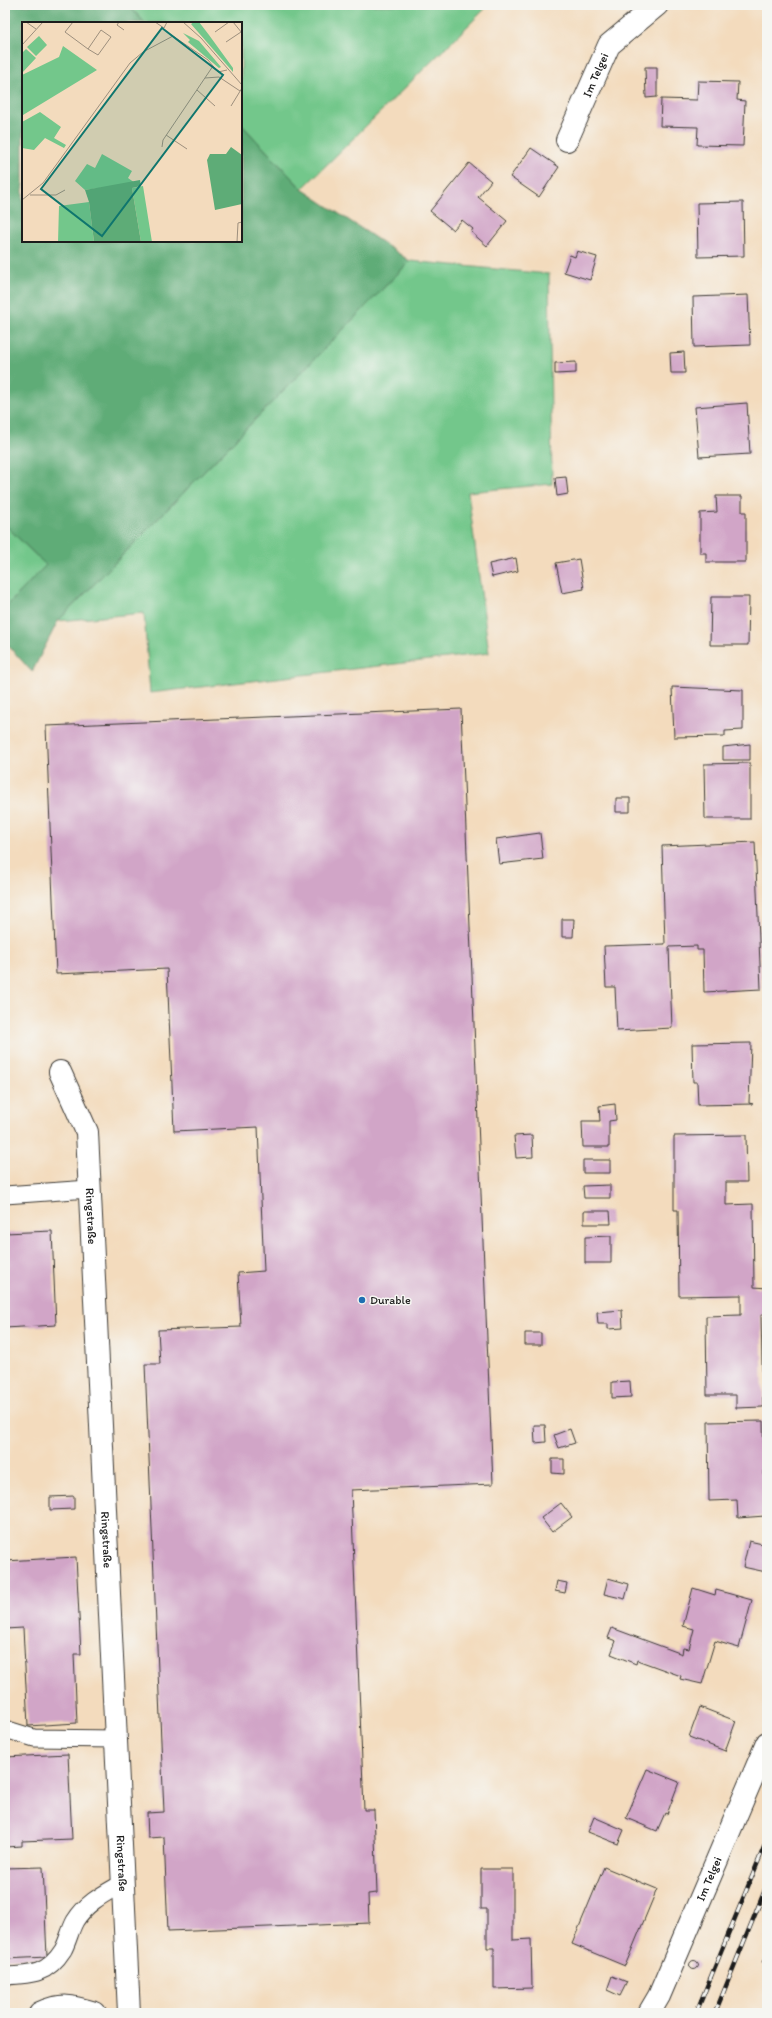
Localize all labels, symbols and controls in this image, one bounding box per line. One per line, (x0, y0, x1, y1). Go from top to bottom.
inset map (22, 22, 242, 242)
street label: Im Telgei (580, 51, 612, 99)
street label: Ringstraße (83, 1187, 99, 1245)
place label: Durable (370, 1293, 411, 1307)
marker: Durable (357, 1295, 367, 1305)
street label: Ringstraße (98, 1511, 115, 1569)
street label: Ringstraße (114, 1835, 130, 1892)
street label: Im Telgei (693, 1855, 725, 1903)

